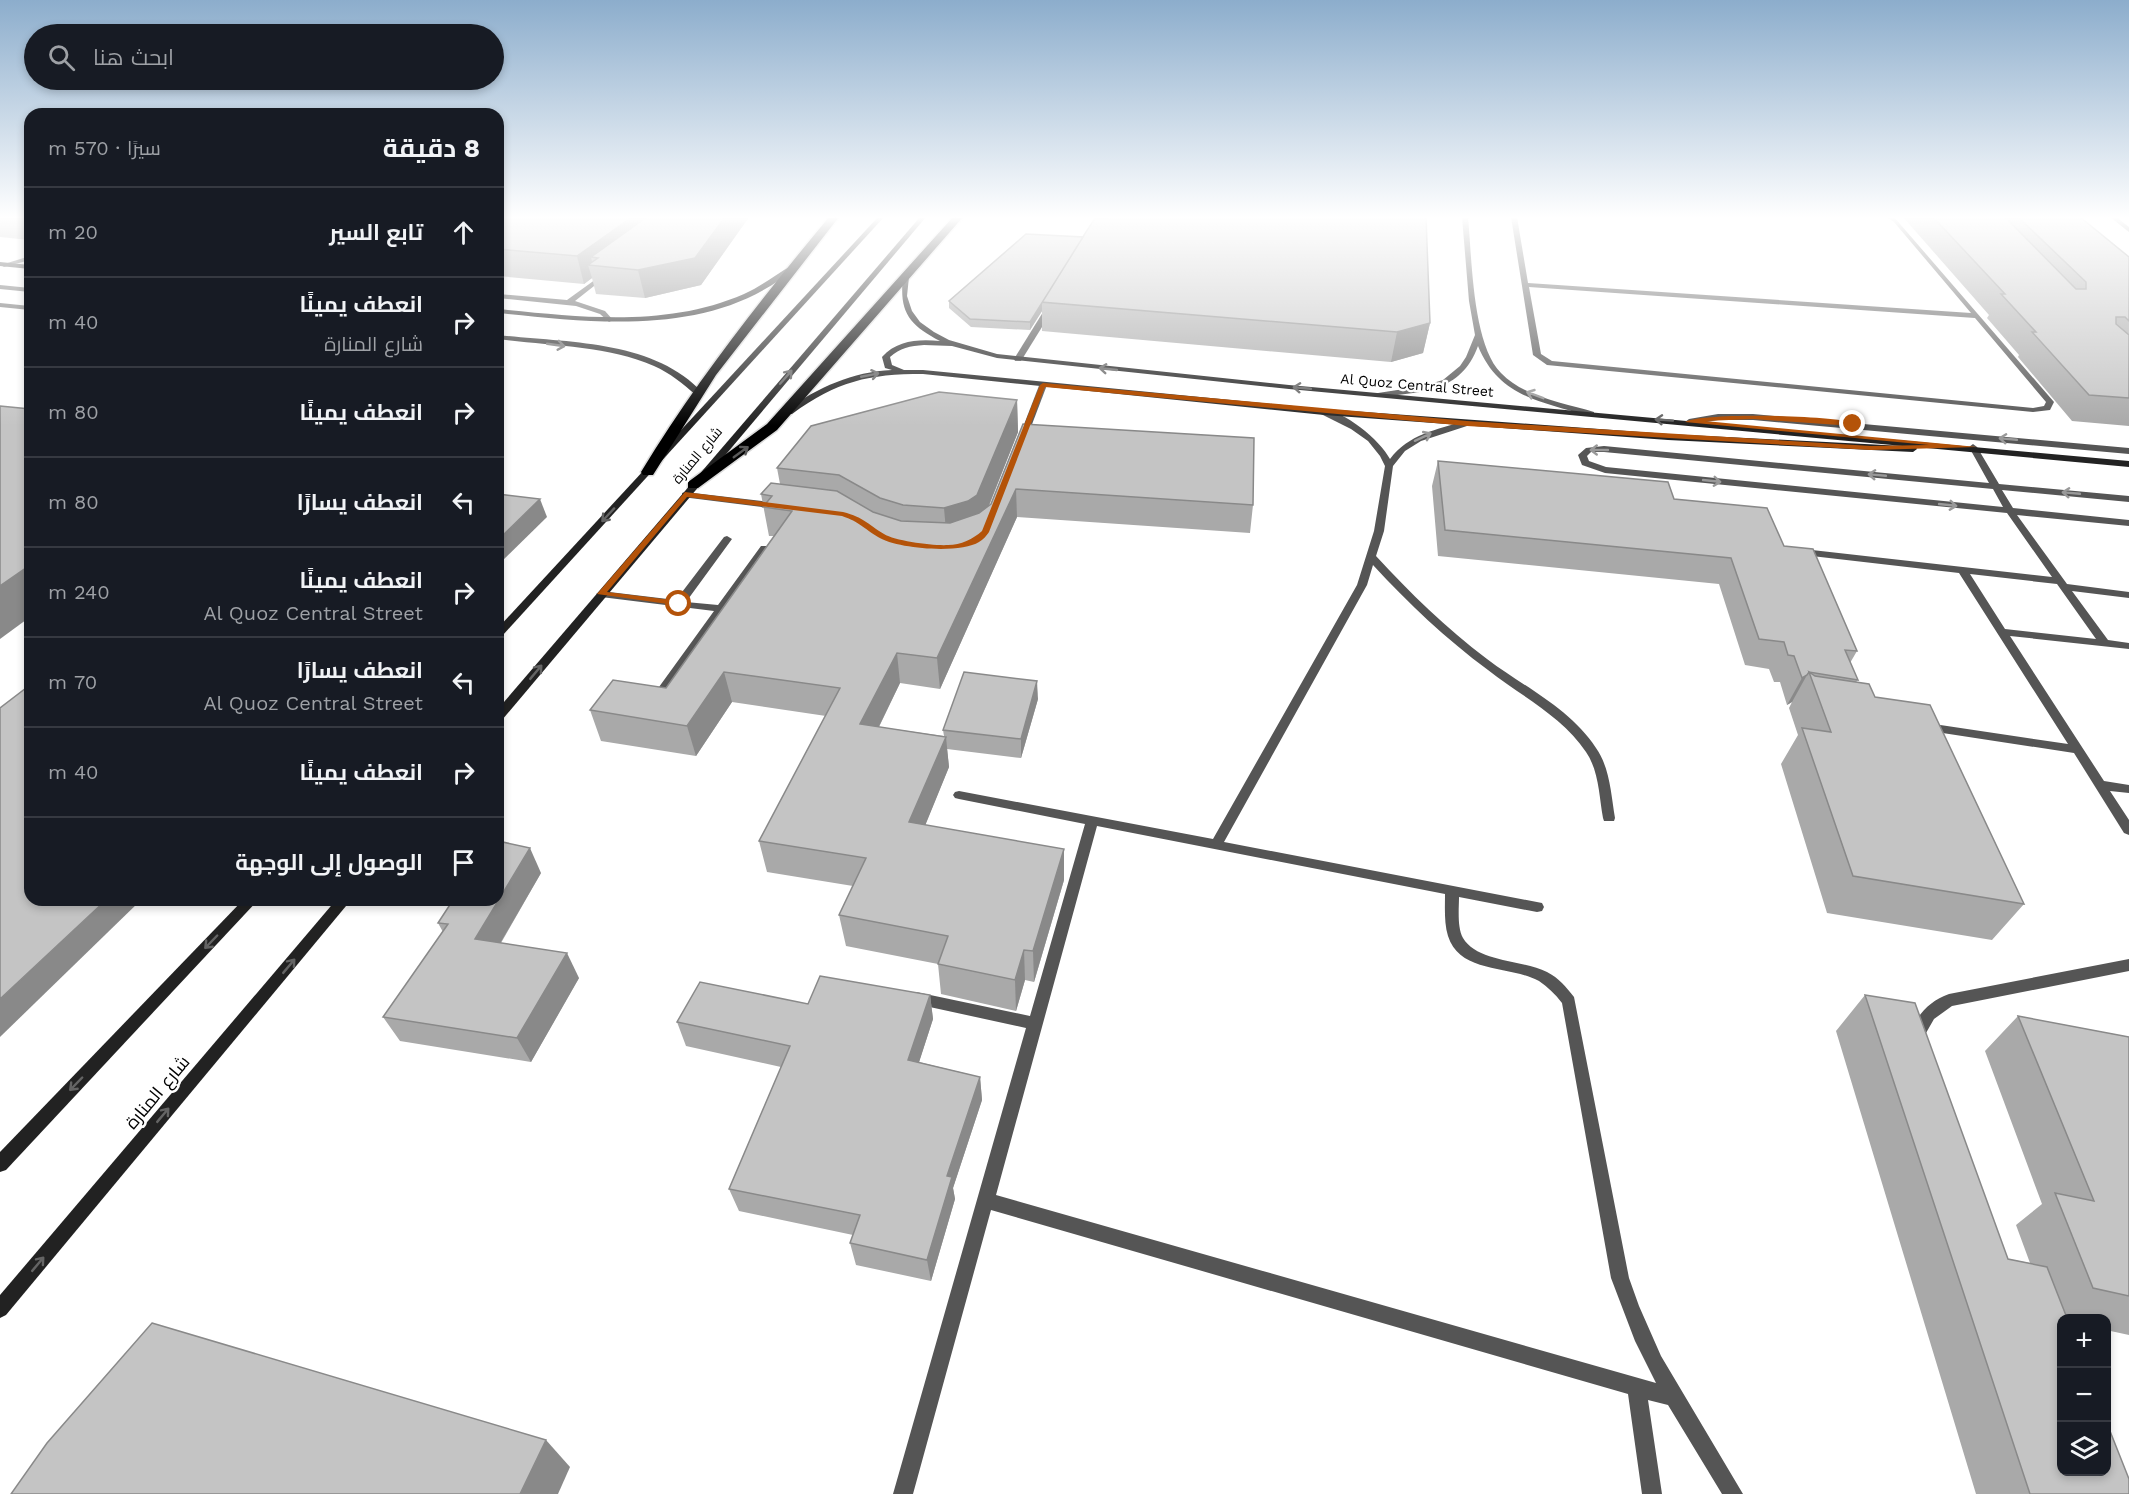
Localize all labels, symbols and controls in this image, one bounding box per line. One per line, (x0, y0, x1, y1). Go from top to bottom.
search box (24, 24, 504, 90)
icon: search (45, 41, 78, 74)
text: ابحث هنا (93, 45, 174, 70)
text: 8 دقيقة (383, 133, 480, 163)
text: سيرًا · 570 m (48, 136, 161, 160)
icon: ahead (447, 216, 480, 249)
text: 20 m (48, 220, 98, 244)
text: تابع السير (329, 220, 423, 245)
text: انعطف يمينًا (299, 292, 423, 317)
icon: right (447, 306, 480, 339)
text: 40 m (48, 310, 99, 334)
text: شارع المنارة (324, 332, 423, 356)
one-way arrow (545, 340, 565, 351)
one-way arrow (1099, 363, 1119, 374)
one-way arrow (859, 369, 879, 380)
one-way arrow (779, 370, 793, 385)
street label: Al Quoz Central Street (1340, 370, 1494, 400)
one-way arrow (1293, 382, 1313, 393)
one-way arrow (1526, 389, 1545, 400)
icon: right (447, 396, 480, 429)
text: 80 m (48, 400, 99, 424)
text: انعطف يمينًا (299, 400, 423, 425)
route end (1839, 410, 1865, 436)
one-way arrow (1654, 414, 1674, 425)
street label: شارع المنارة (669, 423, 726, 487)
one-way arrow (1414, 431, 1432, 443)
one-way arrow (1999, 433, 2019, 444)
one-way arrow (1589, 444, 1609, 456)
one-way arrow (733, 446, 749, 458)
one-way arrow (1867, 469, 1887, 480)
one-way arrow (1702, 476, 1722, 487)
icon: left (447, 486, 480, 519)
one-way arrow (2061, 487, 2081, 498)
text: 80 m (48, 490, 99, 514)
text: انعطف يسارًا (297, 490, 423, 515)
one-way arrow (1938, 500, 1958, 511)
one-way arrow (601, 507, 615, 522)
text: انعطف يمينًا (299, 568, 423, 593)
icon: right (447, 576, 480, 609)
text: 240 m (48, 580, 110, 604)
route start (665, 590, 691, 616)
text: Al Quoz Central Street (203, 601, 423, 625)
text: انعطف يسارًا (297, 658, 423, 683)
one-way arrow (529, 664, 542, 680)
icon: left (447, 666, 480, 699)
text: 70 m (48, 670, 97, 694)
text: Al Quoz Central Street (203, 691, 423, 715)
icon: right (447, 756, 480, 789)
text: 40 m (48, 760, 99, 784)
text: انعطف يمينًا (299, 760, 423, 785)
icon: arrive (447, 846, 480, 879)
text: الوصول إلى الوجهة (235, 850, 423, 875)
one-way arrow (204, 935, 218, 950)
one-way arrow (282, 958, 295, 974)
street label: شارع المنارة (120, 1051, 195, 1134)
one-way arrow (69, 1076, 84, 1091)
one-way arrow (156, 1108, 170, 1123)
one-way arrow (31, 1257, 44, 1273)
map controls (2057, 1314, 2111, 1476)
button: + (2057, 1314, 2111, 1368)
button: − (2057, 1368, 2111, 1422)
button: layers (2057, 1422, 2111, 1476)

